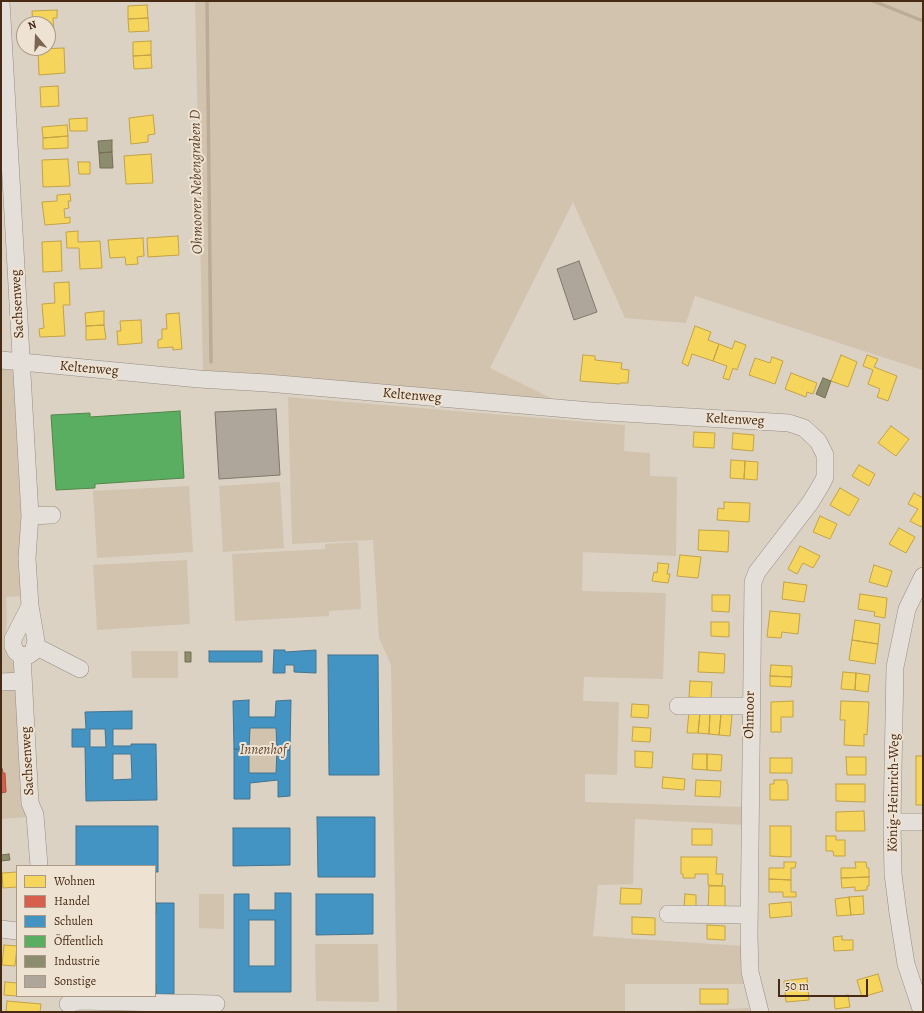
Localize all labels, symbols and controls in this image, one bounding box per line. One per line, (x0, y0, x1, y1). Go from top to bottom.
north arrow (16, 16, 56, 56)
text: N (26, 17, 38, 34)
water label: Ohmoorer Nebengraben D (187, 110, 207, 254)
street label: Sachsenweg (8, 269, 28, 339)
street label: Keltenweg (59, 358, 119, 380)
street label: Keltenweg (382, 385, 442, 407)
street label: Keltenweg (705, 410, 765, 430)
street label: Ohmoor (741, 691, 759, 739)
street label: Sachsenweg (18, 726, 38, 796)
street label: König-Heinrich-Weg (885, 733, 903, 853)
park label: Innenhof (240, 743, 286, 759)
legend (16, 865, 156, 997)
text: Wohnen (54, 873, 95, 889)
text: Handel (54, 893, 90, 909)
text: Schulen (54, 913, 93, 929)
text: Öffentlich (54, 933, 103, 949)
text: Industrie (54, 953, 100, 969)
scale bar (780, 971, 870, 997)
text: Sonstige (54, 973, 96, 989)
text: 50 m (785, 978, 809, 994)

